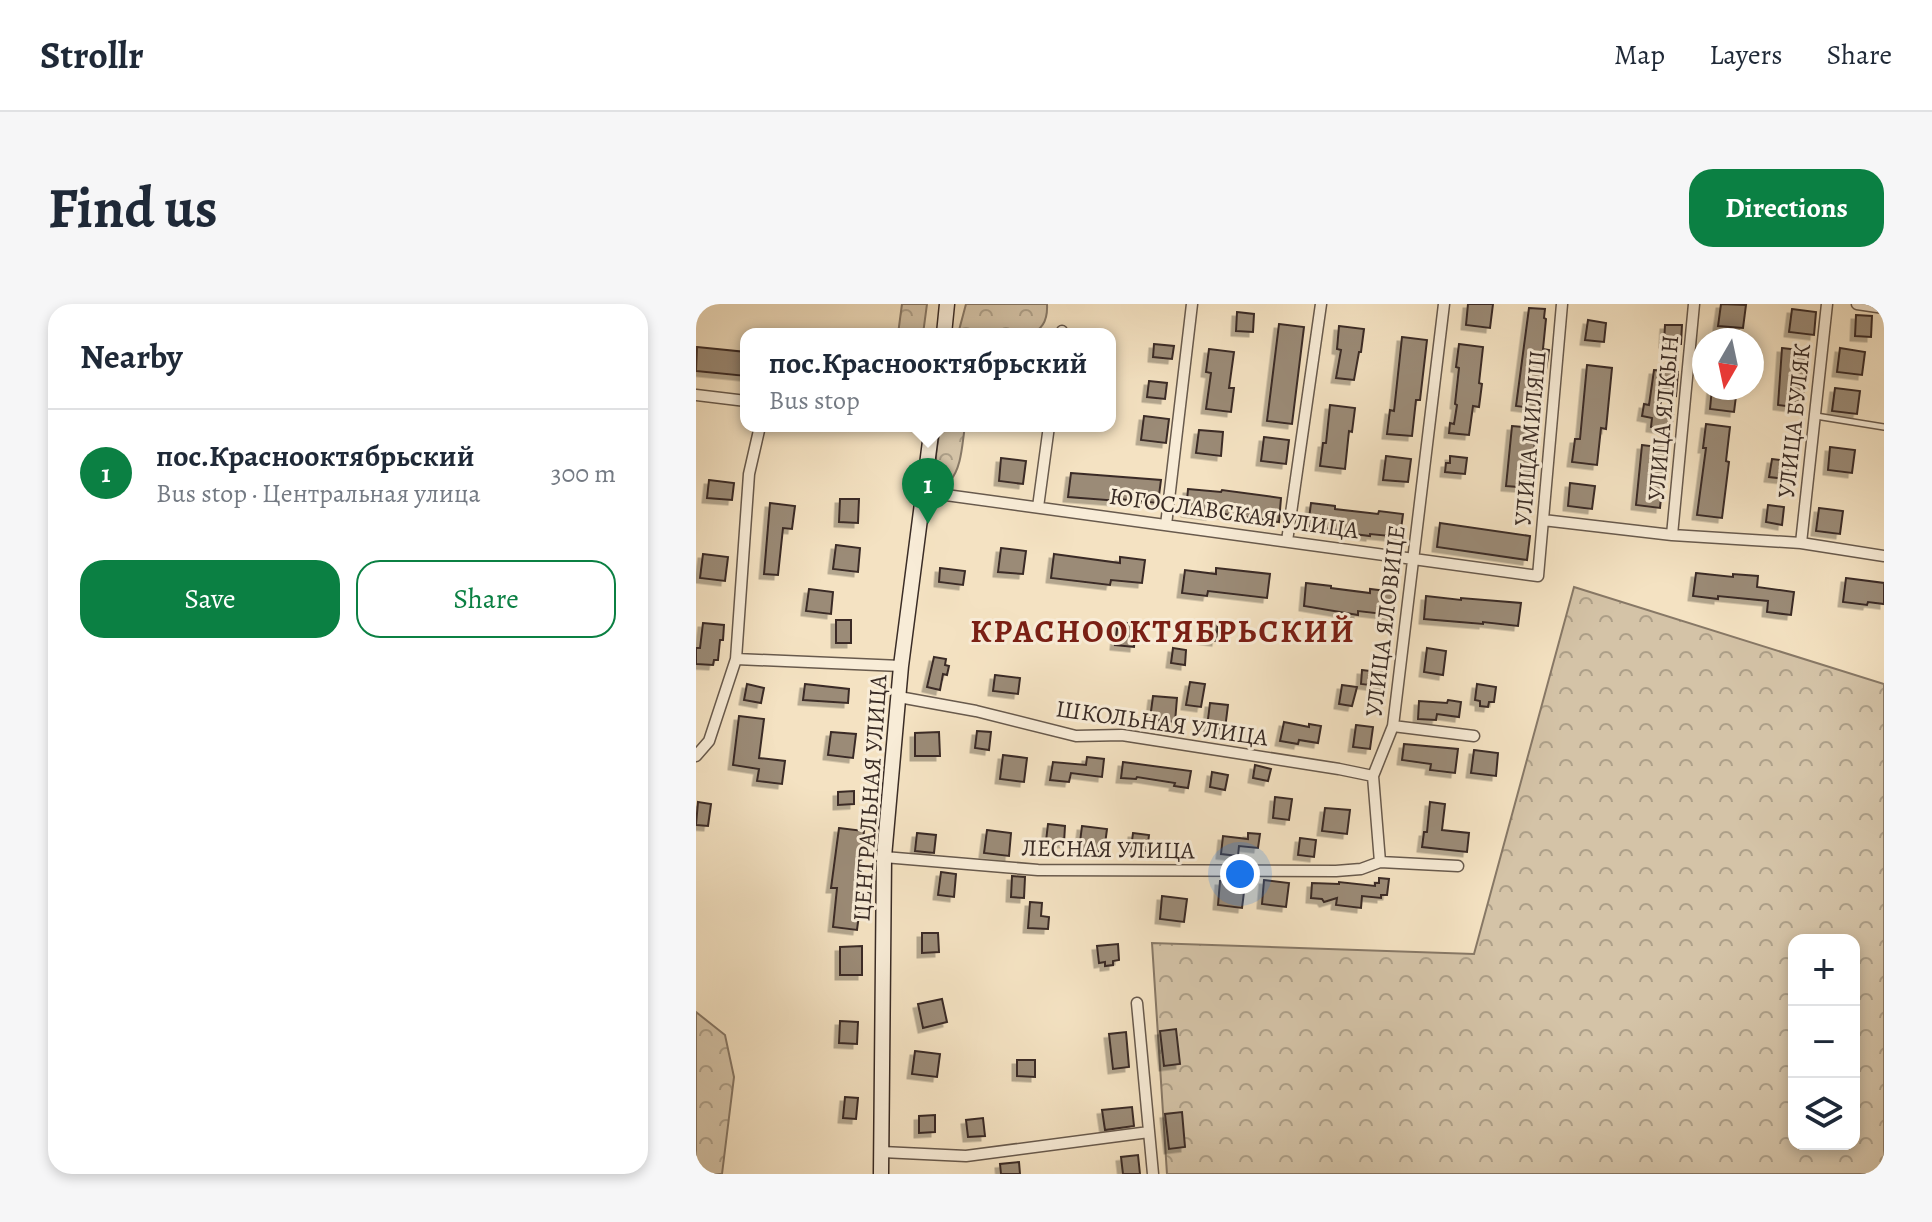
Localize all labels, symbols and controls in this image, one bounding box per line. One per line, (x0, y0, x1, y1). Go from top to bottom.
text: Strollr (40, 29, 144, 81)
text: Map (1614, 36, 1665, 74)
text: Layers (1709, 36, 1782, 74)
text: Share (1826, 36, 1892, 74)
button: Directions (1689, 169, 1884, 247)
text: Find us (48, 170, 218, 246)
popup (740, 328, 1116, 432)
north arrow (1692, 328, 1764, 400)
text: Nearby (80, 333, 183, 380)
street label: УЛИЦА ЯЛКЫН (1640, 334, 1686, 502)
street label: УЛИЦА БУЛЯК (1770, 341, 1818, 500)
text: пос.Краснооктябрьский (769, 343, 1087, 383)
street label: УЛИЦА МИЛЯШ (1506, 349, 1554, 527)
text: Bus stop (769, 383, 860, 418)
text: пос.Краснооктябрьский (156, 436, 474, 476)
text: 1 (101, 456, 111, 491)
text: 300 m (551, 456, 616, 491)
pin: 1 (902, 458, 954, 524)
text: Bus stop · Центральная улица (156, 476, 481, 511)
street label: ЮГОСЛАВСКАЯ УЛИЦА (1107, 480, 1362, 546)
street label: УЛИЦА ЯЛОВИЦЕ (1357, 523, 1413, 719)
button: Save (80, 560, 340, 638)
button: Share (356, 560, 616, 638)
district label: КРАСНООКТЯБРЬСКИЙ (970, 609, 1356, 653)
street label: ЦЕНТРАЛЬНАЯ УЛИЦА (845, 673, 895, 922)
street label: ШКОЛЬНАЯ УЛИЦА (1054, 692, 1271, 754)
street label: ЛЕСНАЯ УЛИЦА (1021, 831, 1196, 867)
your location (1220, 854, 1260, 894)
map controls (1788, 934, 1860, 1150)
button: + (1788, 934, 1860, 1006)
button: − (1788, 1006, 1860, 1078)
button: layers (1788, 1078, 1860, 1150)

